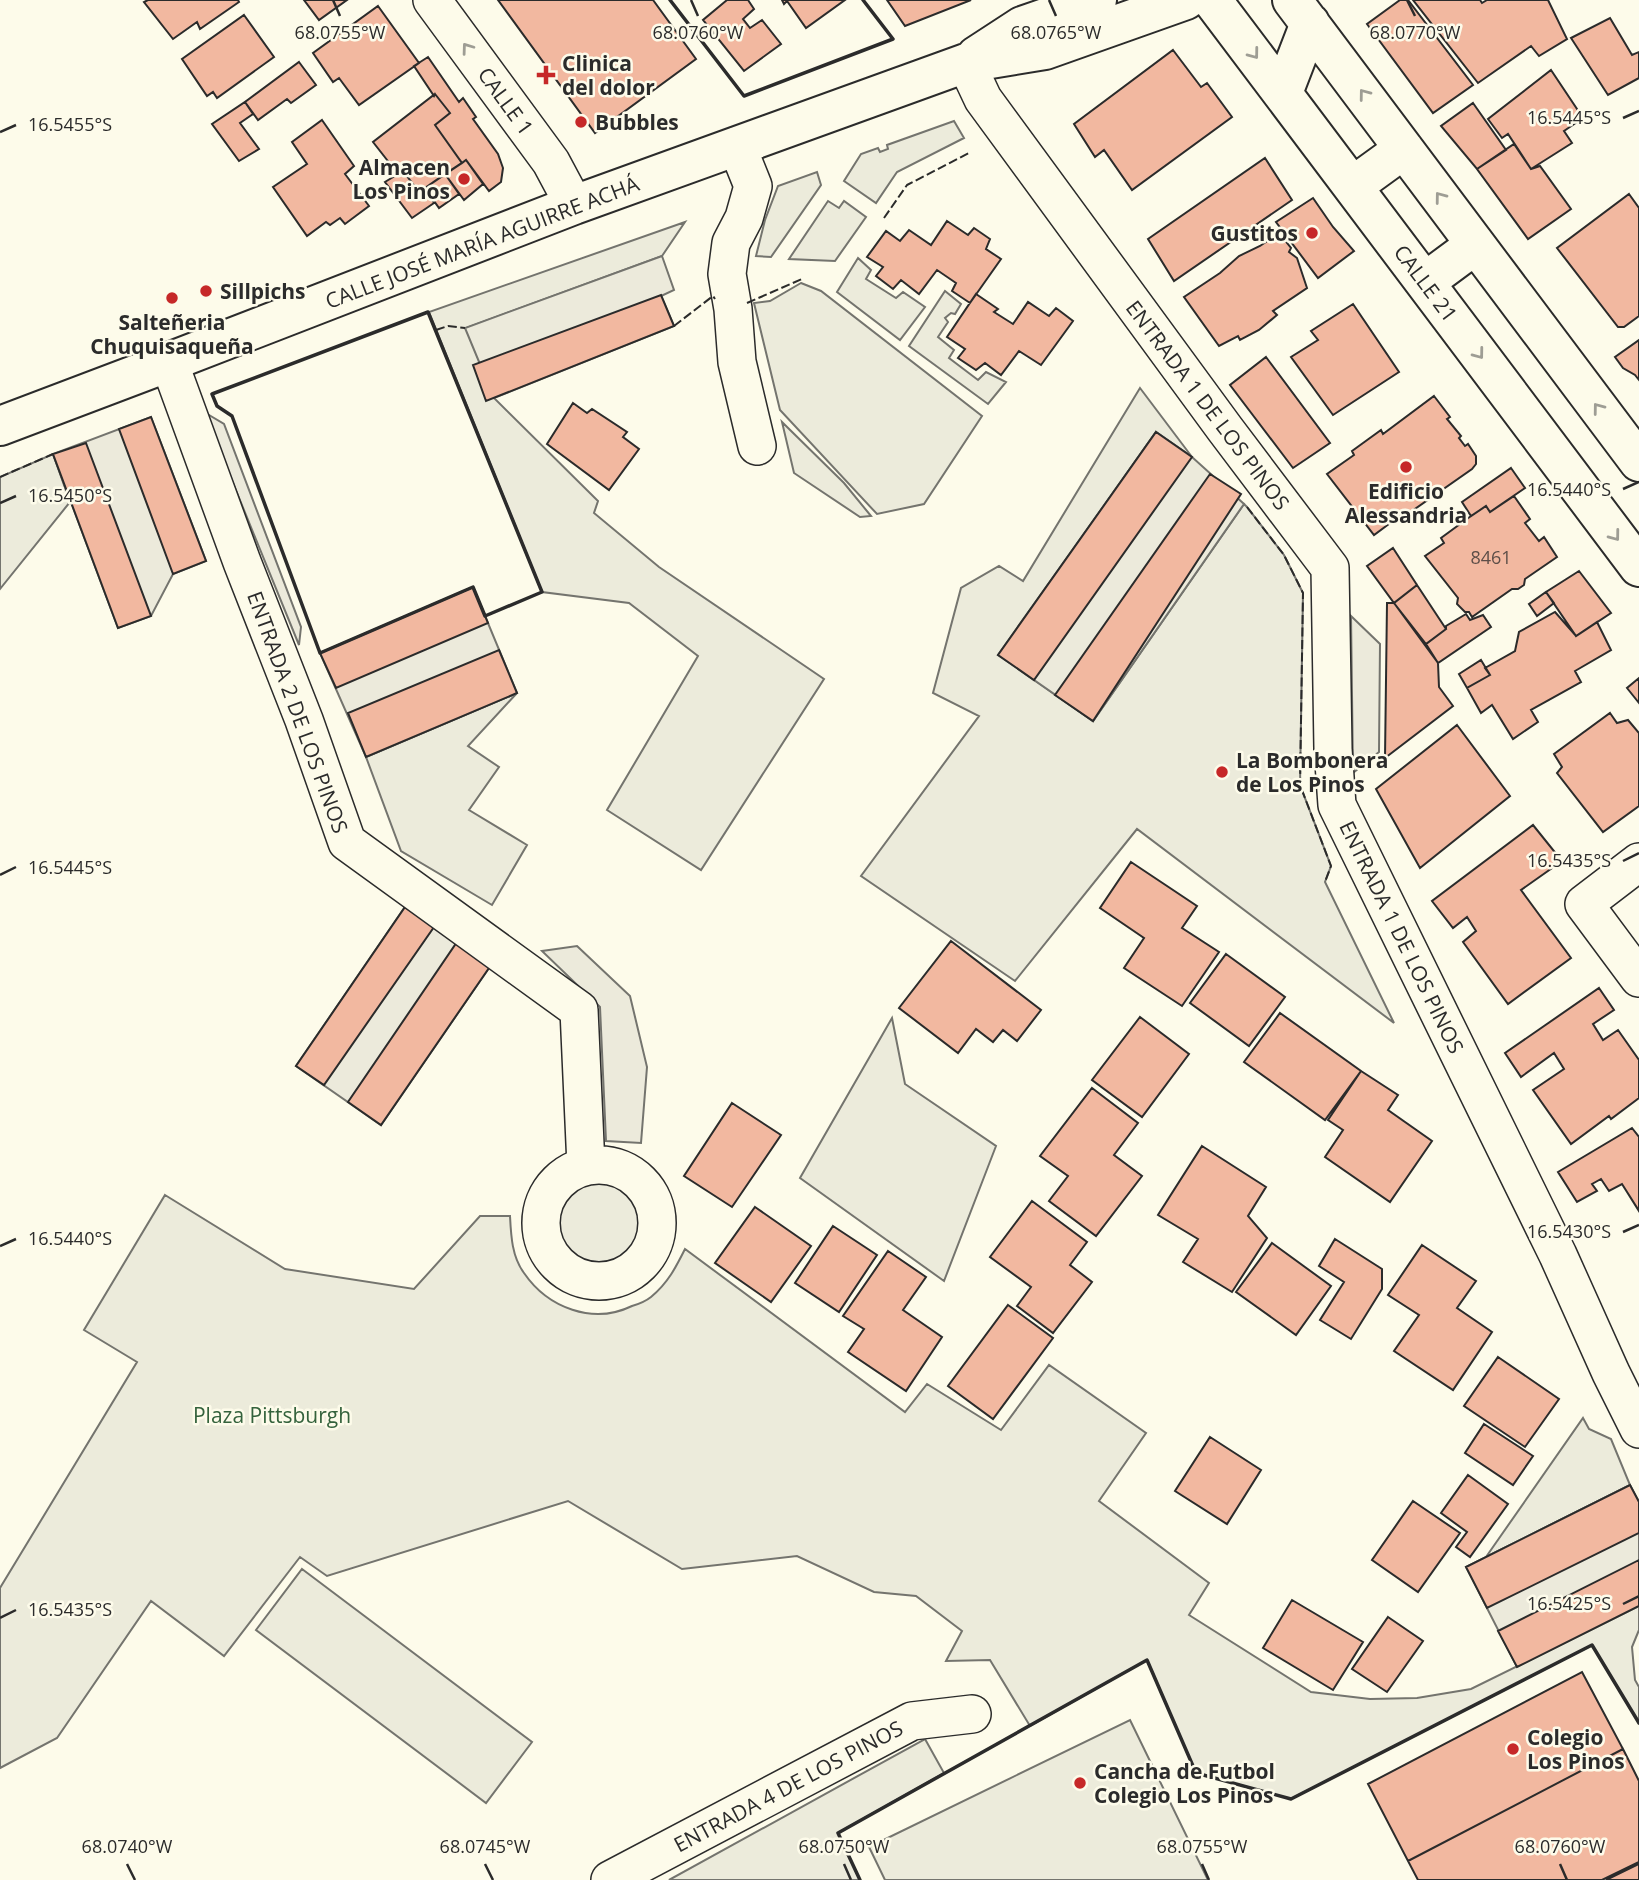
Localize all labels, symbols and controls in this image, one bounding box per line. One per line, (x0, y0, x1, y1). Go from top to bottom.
text: 68.0755°W (295, 20, 386, 44)
text: 68.0760°W (653, 20, 744, 44)
text: 68.0765°W (1011, 20, 1102, 44)
text: 68.0770°W (1370, 20, 1461, 44)
one-way arrow (463, 43, 475, 56)
one-way arrow (1245, 47, 1258, 59)
place label: Clinica del dolor (562, 49, 655, 101)
street label: CALLE 1 (472, 61, 540, 141)
marker: Clinica del dolor (536, 65, 556, 85)
one-way arrow (1359, 89, 1372, 102)
text: 16.5445°S (1527, 105, 1611, 129)
place label: Bubbles (595, 108, 679, 136)
text: 16.5455°S (28, 112, 112, 136)
marker: Bubbles (573, 114, 589, 130)
place label: Almacen Los Pinos (352, 153, 450, 205)
street label: CALLE JOSÉ MARÍA AGUIRRE ACHÁ (321, 169, 644, 315)
marker: Almacen Los Pinos (456, 171, 472, 187)
one-way arrow (1435, 192, 1448, 205)
place label: Gustitos (1210, 219, 1298, 247)
marker: Gustitos (1304, 225, 1320, 241)
street label: CALLE 21 (1388, 239, 1464, 327)
place label: Sillpichs (220, 277, 306, 305)
marker: Sillpichs (198, 283, 214, 299)
marker: Salteñeria Chuquisaqueña (164, 290, 180, 306)
street label: ENTRADA 1 DE LOS PINOS (1120, 295, 1296, 515)
place label: Salteñeria Chuquisaqueña (90, 308, 254, 360)
one-way arrow (1470, 346, 1483, 358)
one-way arrow (1593, 403, 1606, 416)
marker: Edificio Alessandria (1398, 459, 1414, 475)
place label: Edificio Alessandria (1345, 477, 1467, 529)
text: 16.5440°S (1527, 477, 1611, 501)
text: 16.5450°S (28, 483, 112, 507)
one-way arrow (1606, 528, 1619, 541)
house number: 8461 (1470, 545, 1512, 569)
street label: ENTRADA 2 DE LOS PINOS (241, 587, 355, 837)
place label: La Bombonera de Los Pinos (1236, 746, 1388, 798)
marker: La Bombonera de Los Pinos (1214, 764, 1230, 780)
street label: ENTRADA 1 DE LOS PINOS (1333, 816, 1471, 1058)
text: 16.5435°S (1527, 848, 1611, 872)
text: 16.5445°S (28, 855, 112, 879)
text: 16.5430°S (1527, 1219, 1611, 1243)
text: 16.5440°S (28, 1226, 112, 1250)
park label: Plaza Pittsburgh (193, 1401, 351, 1429)
text: 16.5425°S (1527, 1591, 1611, 1615)
text: 16.5435°S (28, 1597, 112, 1621)
street label: ENTRADA 4 DE LOS PINOS (669, 1714, 907, 1858)
place label: Colegio Los Pinos (1527, 1723, 1625, 1775)
marker: Colegio Los Pinos (1505, 1741, 1521, 1757)
place label: Cancha de Futbol Colegio Los Pinos (1094, 1757, 1275, 1809)
marker: Cancha de Futbol Colegio Los Pinos (1072, 1775, 1088, 1791)
text: 68.0740°W (82, 1834, 173, 1858)
text: 68.0745°W (440, 1834, 531, 1858)
text: 68.0750°W (799, 1834, 890, 1858)
text: 68.0755°W (1157, 1834, 1248, 1858)
text: 68.0760°W (1515, 1834, 1606, 1858)

